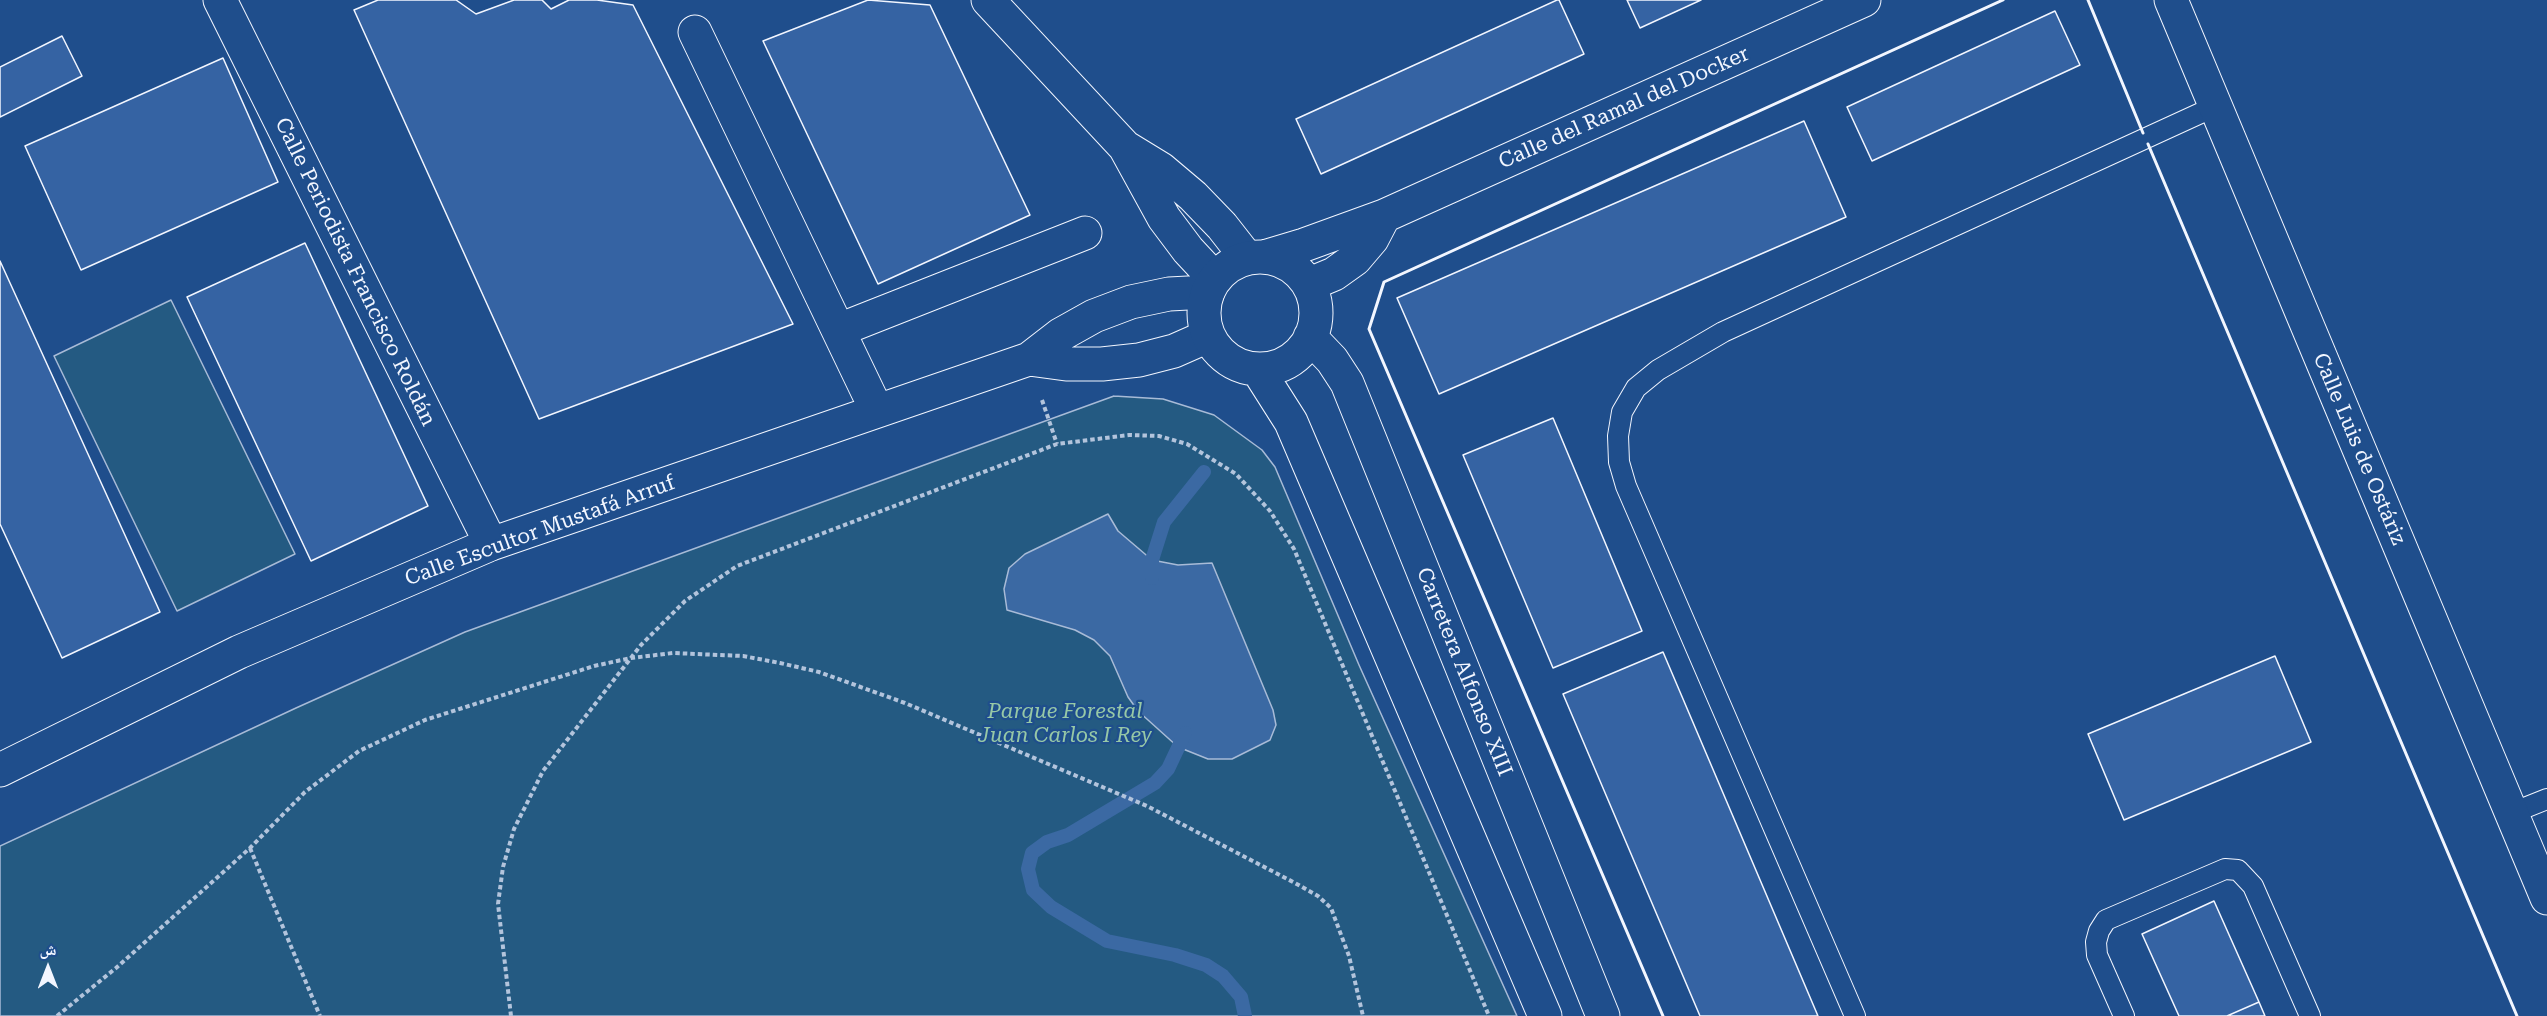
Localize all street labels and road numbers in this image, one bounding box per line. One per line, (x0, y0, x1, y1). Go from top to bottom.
street label: Calle del Ramal del Docker (1495, 41, 1753, 175)
street label: Calle Periodista Francisco Roldán (269, 114, 441, 430)
street label: Calle Luis de Ostáriz (2307, 349, 2411, 549)
street label: Calle Escultor Mustafá Arruf (402, 470, 678, 592)
street label: Carretera Alfonso XIII (1411, 564, 1517, 780)

